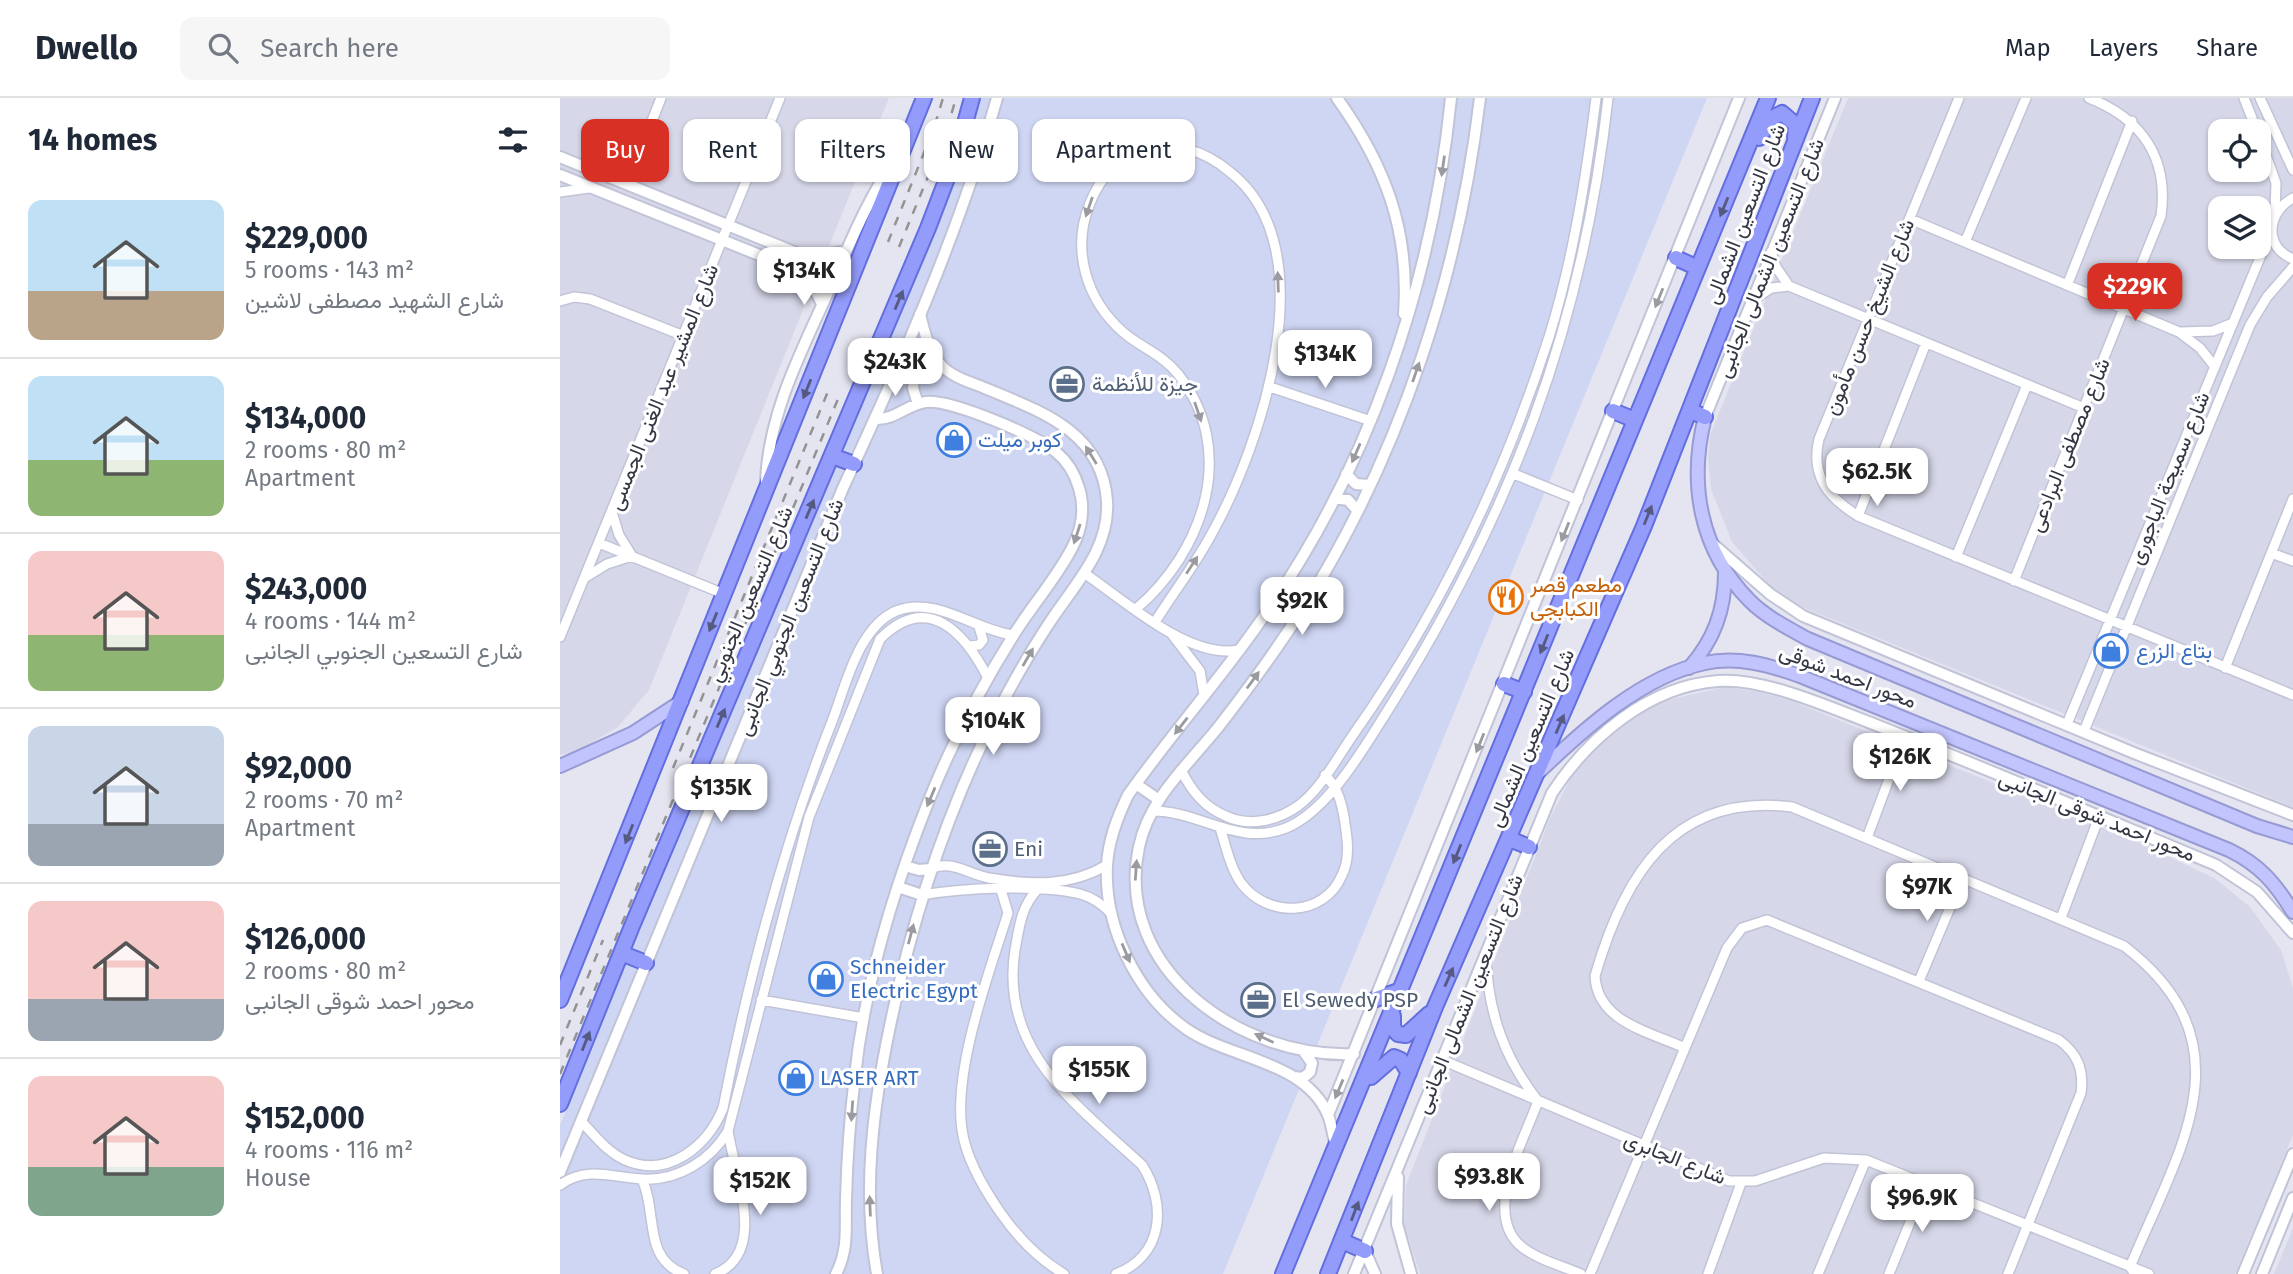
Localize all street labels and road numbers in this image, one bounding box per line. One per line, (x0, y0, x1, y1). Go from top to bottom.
street label: شارع التسعين الشمالى (1699, 120, 1792, 308)
street label: شارع التسعين الشمالى الجانبى (1710, 134, 1831, 382)
street label: شارع الشيخ حسن مأمون (1818, 215, 1921, 419)
street label: شارع المشير عبد الغنى الجمسى (602, 260, 725, 514)
street label: شارع مصطفى البرادعى (2022, 354, 2117, 536)
street label: شارع سميحة الباجورى (2123, 388, 2216, 569)
street label: شارع التسعين الجنوبي الجانبى (730, 495, 853, 741)
street label: شارع التسعين الجنوبي (701, 502, 802, 687)
street label: محور احمد شوقى (1776, 638, 1920, 714)
street label: شارع التسعين الشمالى (1482, 645, 1581, 831)
street label: محور احمد شوقى الجانبى (1995, 765, 2199, 867)
street label: شارع التسعين الشمالى الجانبى (1409, 870, 1530, 1118)
street label: شارع الجابرى (1620, 1126, 1730, 1191)

